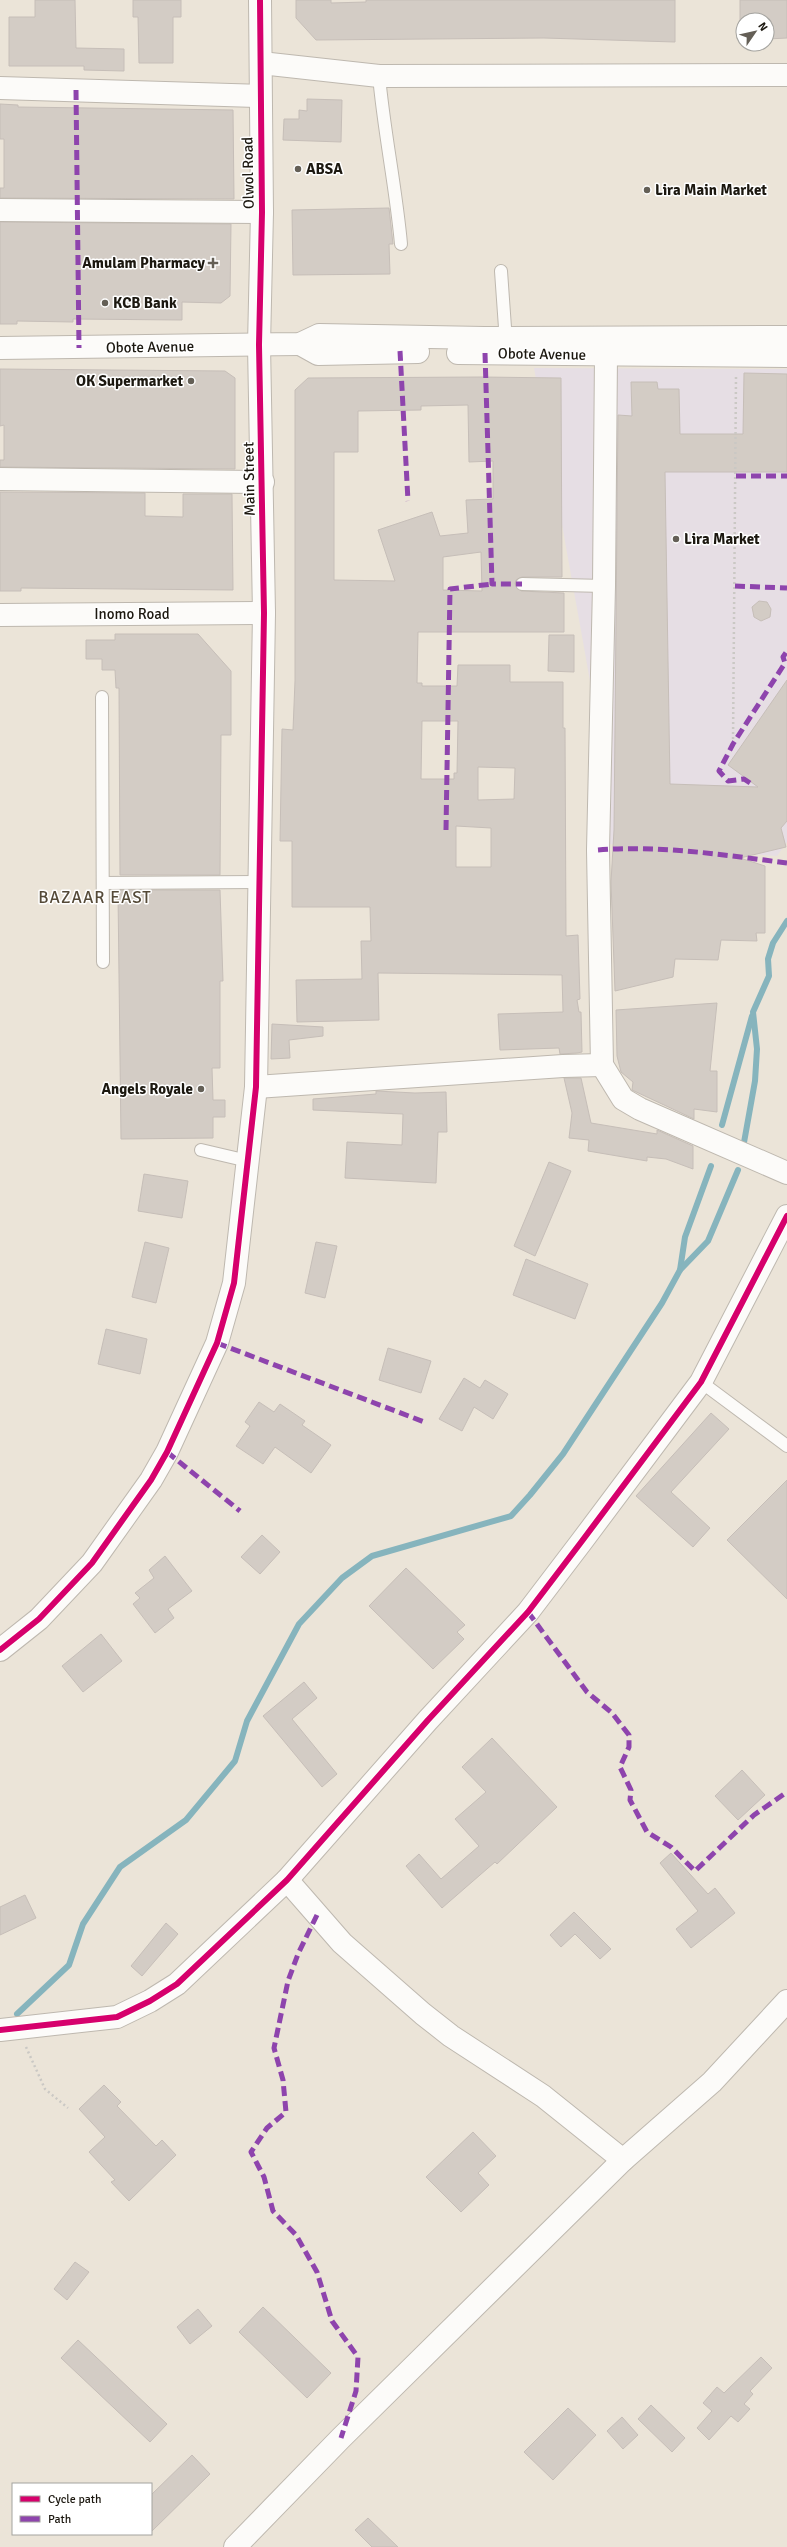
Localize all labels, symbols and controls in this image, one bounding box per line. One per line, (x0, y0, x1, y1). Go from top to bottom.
north arrow (735, 12, 775, 52)
text: N (755, 20, 770, 33)
street label: Olwol Road (238, 137, 258, 209)
place label: ABSA (306, 160, 343, 178)
marker: ABSA (293, 164, 303, 174)
place label: Lira Main Market (655, 181, 767, 199)
marker: Lira Main Market (642, 185, 652, 195)
place label: Amulam Pharmacy (82, 254, 206, 272)
marker: Amulam Pharmacy (208, 258, 218, 268)
place label: KCB Bank (113, 294, 177, 312)
marker: KCB Bank (100, 298, 110, 308)
street label: Obote Avenue (106, 337, 194, 357)
street label: Obote Avenue (498, 344, 586, 364)
place label: OK Supermarket (76, 372, 183, 390)
marker: OK Supermarket (186, 376, 196, 386)
street label: Main Street (239, 442, 259, 516)
place label: Lira Market (684, 530, 760, 548)
marker: Lira Market (671, 534, 681, 544)
street label: Inomo Road (94, 605, 170, 623)
district label: BAZAAR EAST (38, 887, 152, 908)
place label: Angels Royale (101, 1080, 193, 1098)
marker: Angels Royale (196, 1084, 206, 1094)
legend (12, 2483, 152, 2535)
text: Cycle path (48, 2492, 101, 2507)
text: Path (48, 2512, 71, 2527)

